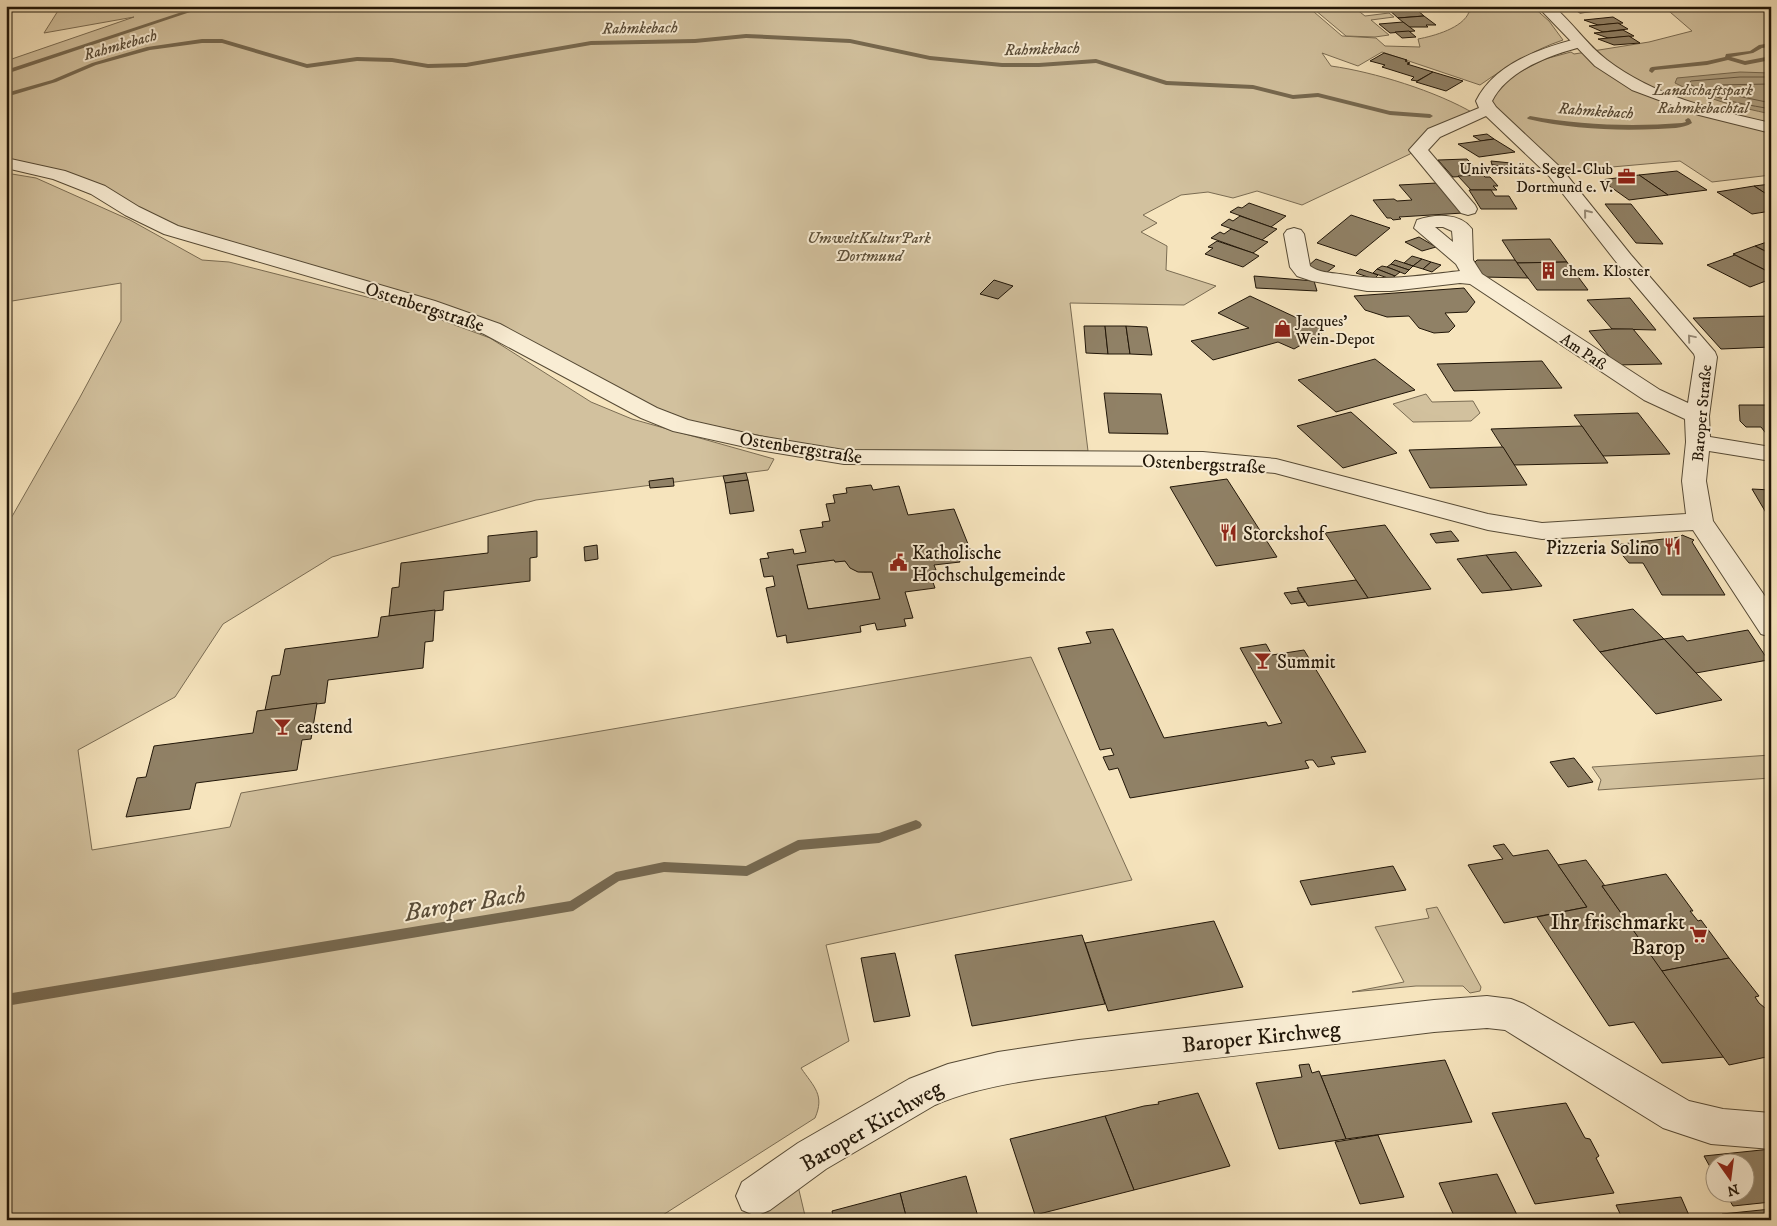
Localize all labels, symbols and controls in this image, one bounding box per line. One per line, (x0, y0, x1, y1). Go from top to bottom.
water label: Rahmkebach (601, 17, 678, 39)
water label: Rahmkebach (80, 25, 159, 65)
water label: Rahmkebach (1003, 38, 1080, 60)
park label: Landschaftspark Rahmkebachtal (1652, 80, 1753, 118)
water label: Rahmkebach (1557, 98, 1634, 124)
place label: Universitäts-Segel-Club Dortmund e. V. (1459, 159, 1613, 197)
office icon: Universitäts-Segel-Club Dortmund e. V. (1617, 167, 1637, 187)
one-way arrow (1584, 209, 1593, 218)
park label: UmweltKulturPark Dortmund (807, 228, 931, 266)
building icon: ehem. Kloster (1538, 260, 1558, 280)
place label: ehem. Kloster (1562, 261, 1650, 281)
street label: Ostenbergstraße (362, 277, 487, 338)
place label: Jacques’ Wein-Depot (1294, 311, 1375, 349)
shop icon: Jacques’ Wein-Depot (1272, 319, 1292, 339)
street label: Am Paß (1557, 329, 1611, 375)
one-way arrow (1688, 334, 1697, 343)
street label: Baroper Straße (1688, 363, 1716, 462)
street label: Ostenbergstraße (738, 427, 864, 470)
street label: Ostenbergstraße (1142, 450, 1266, 479)
restaurant icon: Storckshof (1219, 523, 1239, 543)
place label: Storckshof (1243, 523, 1327, 546)
place label: Pizzeria Solino (1546, 537, 1659, 560)
restaurant icon: Pizzeria Solino (1663, 537, 1683, 557)
place label: Katholische Hochschulgemeinde (912, 542, 1066, 587)
public building icon: Katholische Hochschulgemeinde (888, 553, 908, 573)
bar icon: Summit (1253, 651, 1273, 671)
place label: Summit (1277, 651, 1336, 674)
bar icon: eastend (273, 716, 293, 736)
place label: eastend (297, 716, 353, 739)
water label: Baroper Bach (402, 880, 528, 928)
place label: Ihr frischmarkt Barop (1550, 909, 1685, 961)
supermarket icon: Ihr frischmarkt Barop (1689, 924, 1709, 944)
street label: Baroper Kirchweg (1181, 1016, 1342, 1059)
street label: Baroper Kirchweg (796, 1075, 948, 1178)
north arrow (1704, 1154, 1754, 1204)
text: N (1725, 1180, 1741, 1200)

